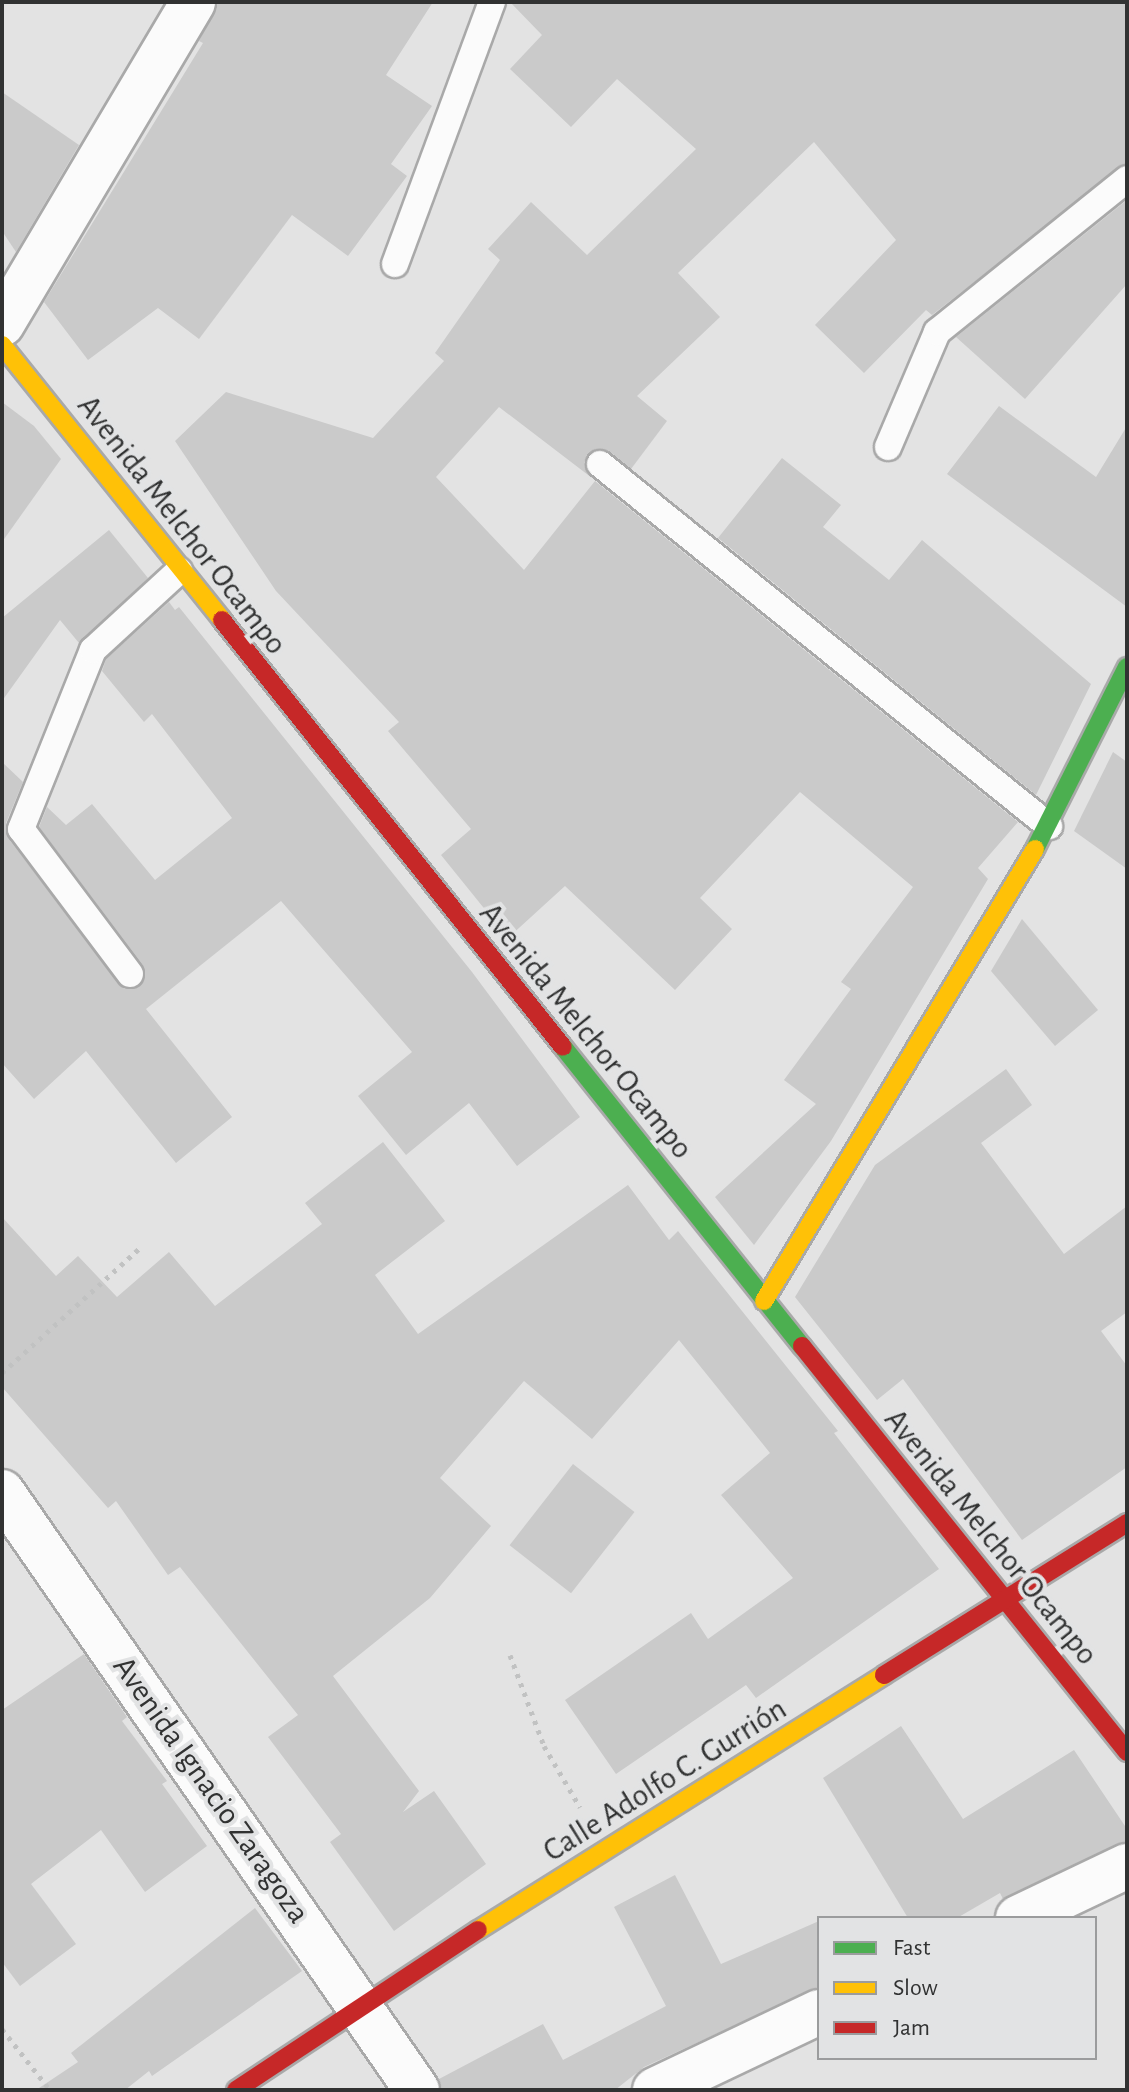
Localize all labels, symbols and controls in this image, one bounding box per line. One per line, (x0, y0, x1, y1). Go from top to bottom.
street label: Avenida Melchor Ocampo (69, 388, 295, 662)
street label: Avenida Melchor Ocampo (471, 895, 701, 1167)
street label: Avenida Melchor Ocampo (876, 1401, 1106, 1673)
street label: Avenida Ignacio Zaragoza (104, 1649, 318, 1931)
street label: Calle Adolfo C. Gurrión (536, 1690, 794, 1870)
legend (817, 1916, 1097, 2060)
text: Fast (893, 1936, 930, 1960)
text: Slow (893, 1976, 938, 2000)
text: Jam (893, 2016, 930, 2040)

